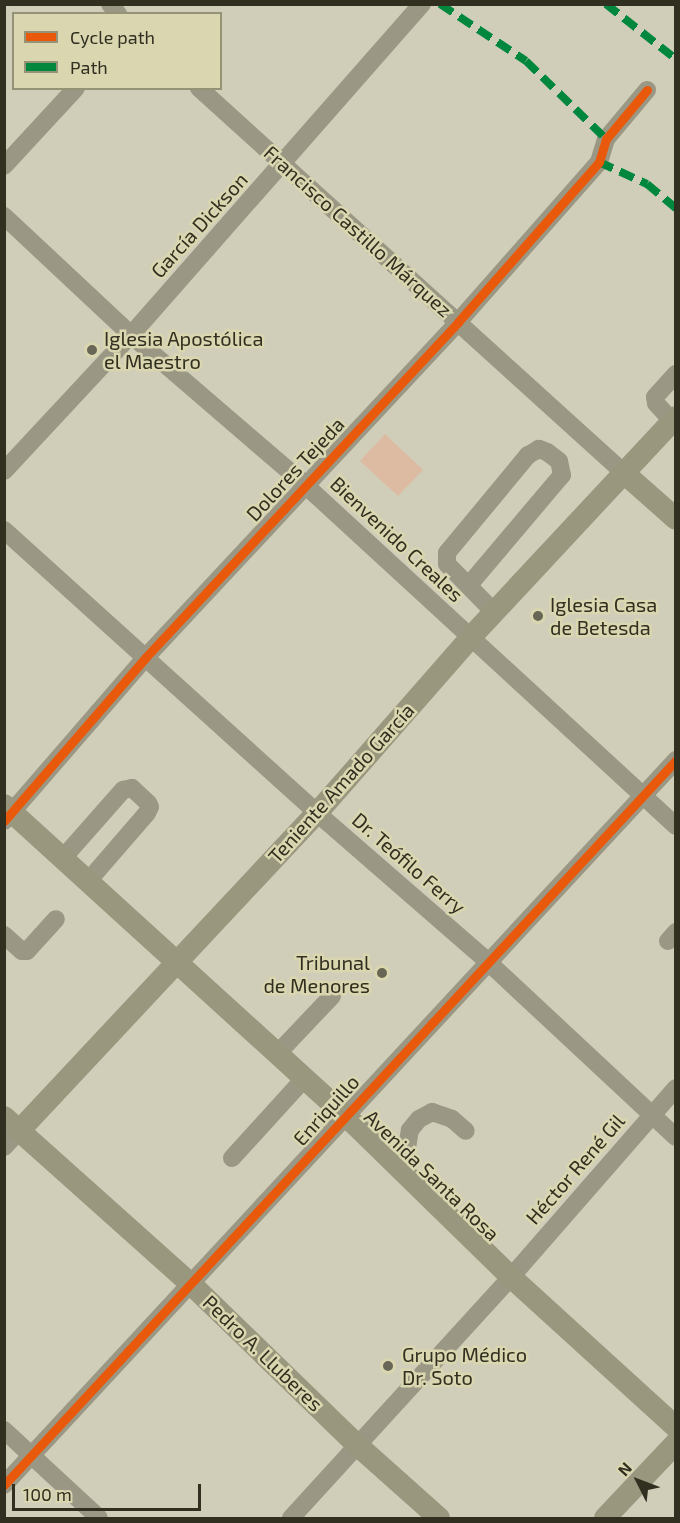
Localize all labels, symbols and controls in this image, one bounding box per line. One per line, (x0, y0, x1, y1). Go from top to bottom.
legend (12, 12, 222, 90)
text: Cycle path (70, 26, 155, 48)
text: Path (70, 56, 108, 78)
street label: Francisco Castillo Márquez (259, 140, 457, 322)
street label: García Dickson (146, 168, 252, 282)
place label: Iglesia Apostólica el Maestro (104, 326, 264, 373)
marker: Iglesia Apostólica el Maestro (85, 343, 99, 357)
street label: Dolores Tejeda (241, 412, 349, 526)
street label: Bienvenido Creales (326, 471, 468, 607)
place label: Iglesia Casa de Betesda (550, 592, 657, 639)
marker: Iglesia Casa de Betesda (531, 609, 545, 623)
street label: Teniente Amado García (263, 698, 419, 868)
street label: Dr. Teófilo Ferry (347, 807, 471, 919)
place label: Tribunal de Menores (263, 950, 370, 997)
marker: Tribunal de Menores (375, 966, 389, 980)
street label: Enriquillo (288, 1070, 364, 1150)
street label: Avenida Santa Rosa (360, 1104, 504, 1246)
street label: Héctor René Gil (520, 1109, 630, 1229)
street label: Pedro A. Lluberes (198, 1290, 328, 1416)
place label: Grupo Médico Dr. Soto (402, 1342, 527, 1389)
marker: Grupo Médico Dr. Soto (379, 1357, 397, 1375)
north arrow (608, 1451, 668, 1511)
text: N (613, 1458, 635, 1479)
scale bar (15, 1472, 204, 1510)
text: 100 m (23, 1483, 72, 1505)

